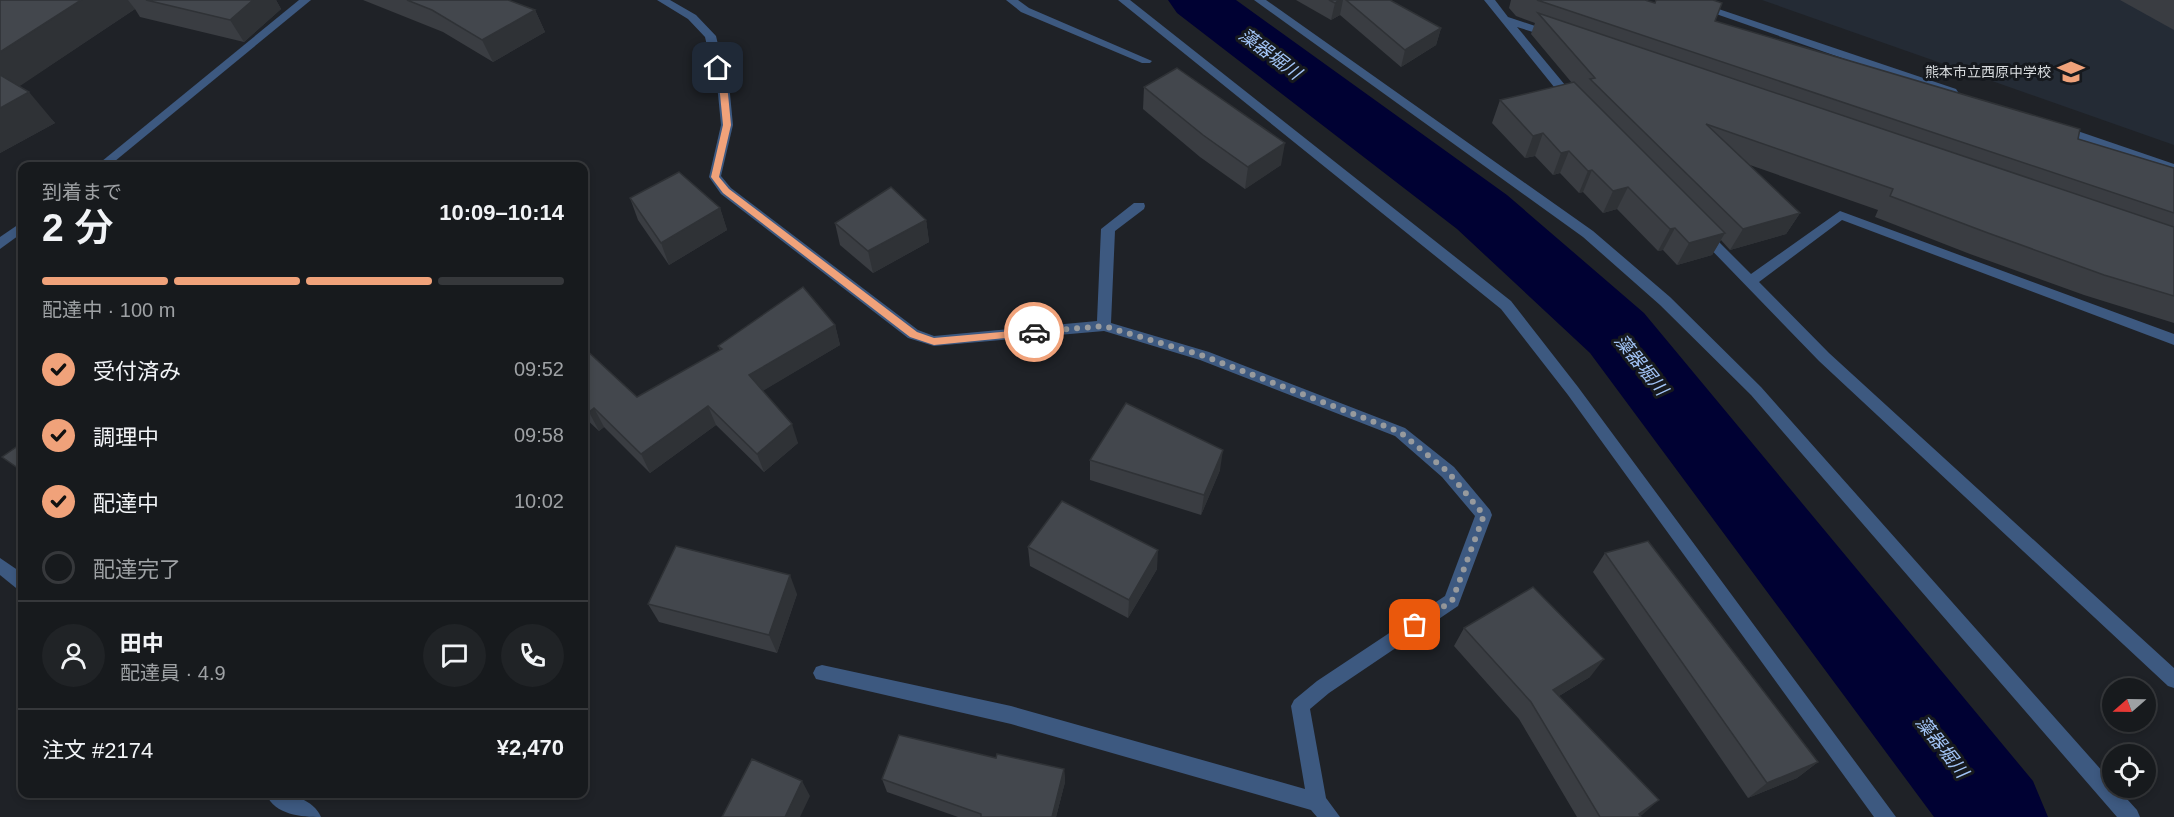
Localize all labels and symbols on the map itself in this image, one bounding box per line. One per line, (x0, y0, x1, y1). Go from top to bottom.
water label: 藻器堀川 (1235, 24, 1306, 85)
pin (692, 42, 743, 93)
school or university icon: 熊本市立西原中学校 (2056, 57, 2086, 87)
place label: 熊本市立西原中学校 (1925, 64, 2051, 80)
courier (1004, 302, 1064, 362)
water label: 藻器堀川 (1611, 331, 1673, 401)
pin (1389, 599, 1440, 650)
north arrow (2102, 678, 2156, 732)
water label: 藻器堀川 (1912, 712, 1973, 783)

